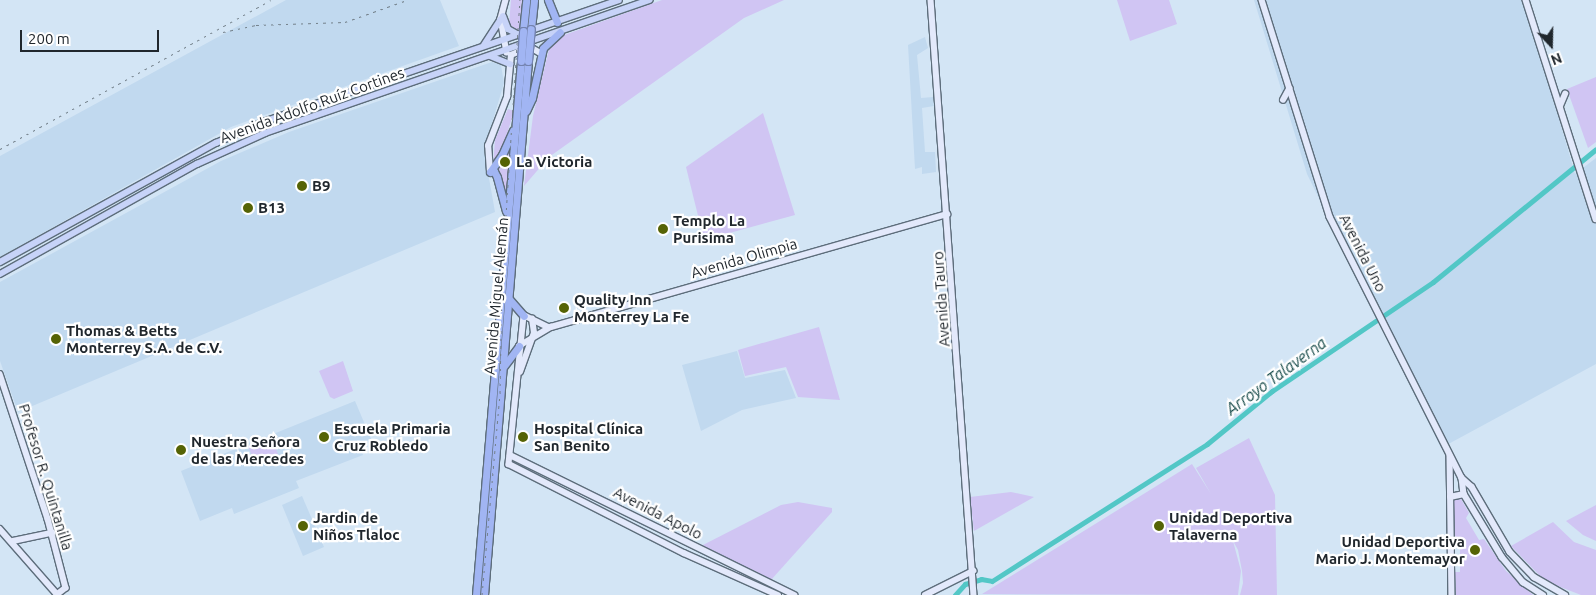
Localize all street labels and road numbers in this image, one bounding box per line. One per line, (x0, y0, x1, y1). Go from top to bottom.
street label: Avenida Adolfo Ruíz Cortines (217, 63, 407, 147)
street label: Avenida Uno (1336, 211, 1390, 295)
street label: Avenida Miguel Alemán (480, 217, 512, 375)
street label: Avenida Olimpia (689, 234, 799, 282)
street label: Avenida Tauro (929, 251, 953, 347)
street label: Profesor R. Quintanilla (15, 402, 77, 552)
street label: Avenida Apolo (611, 483, 705, 543)

